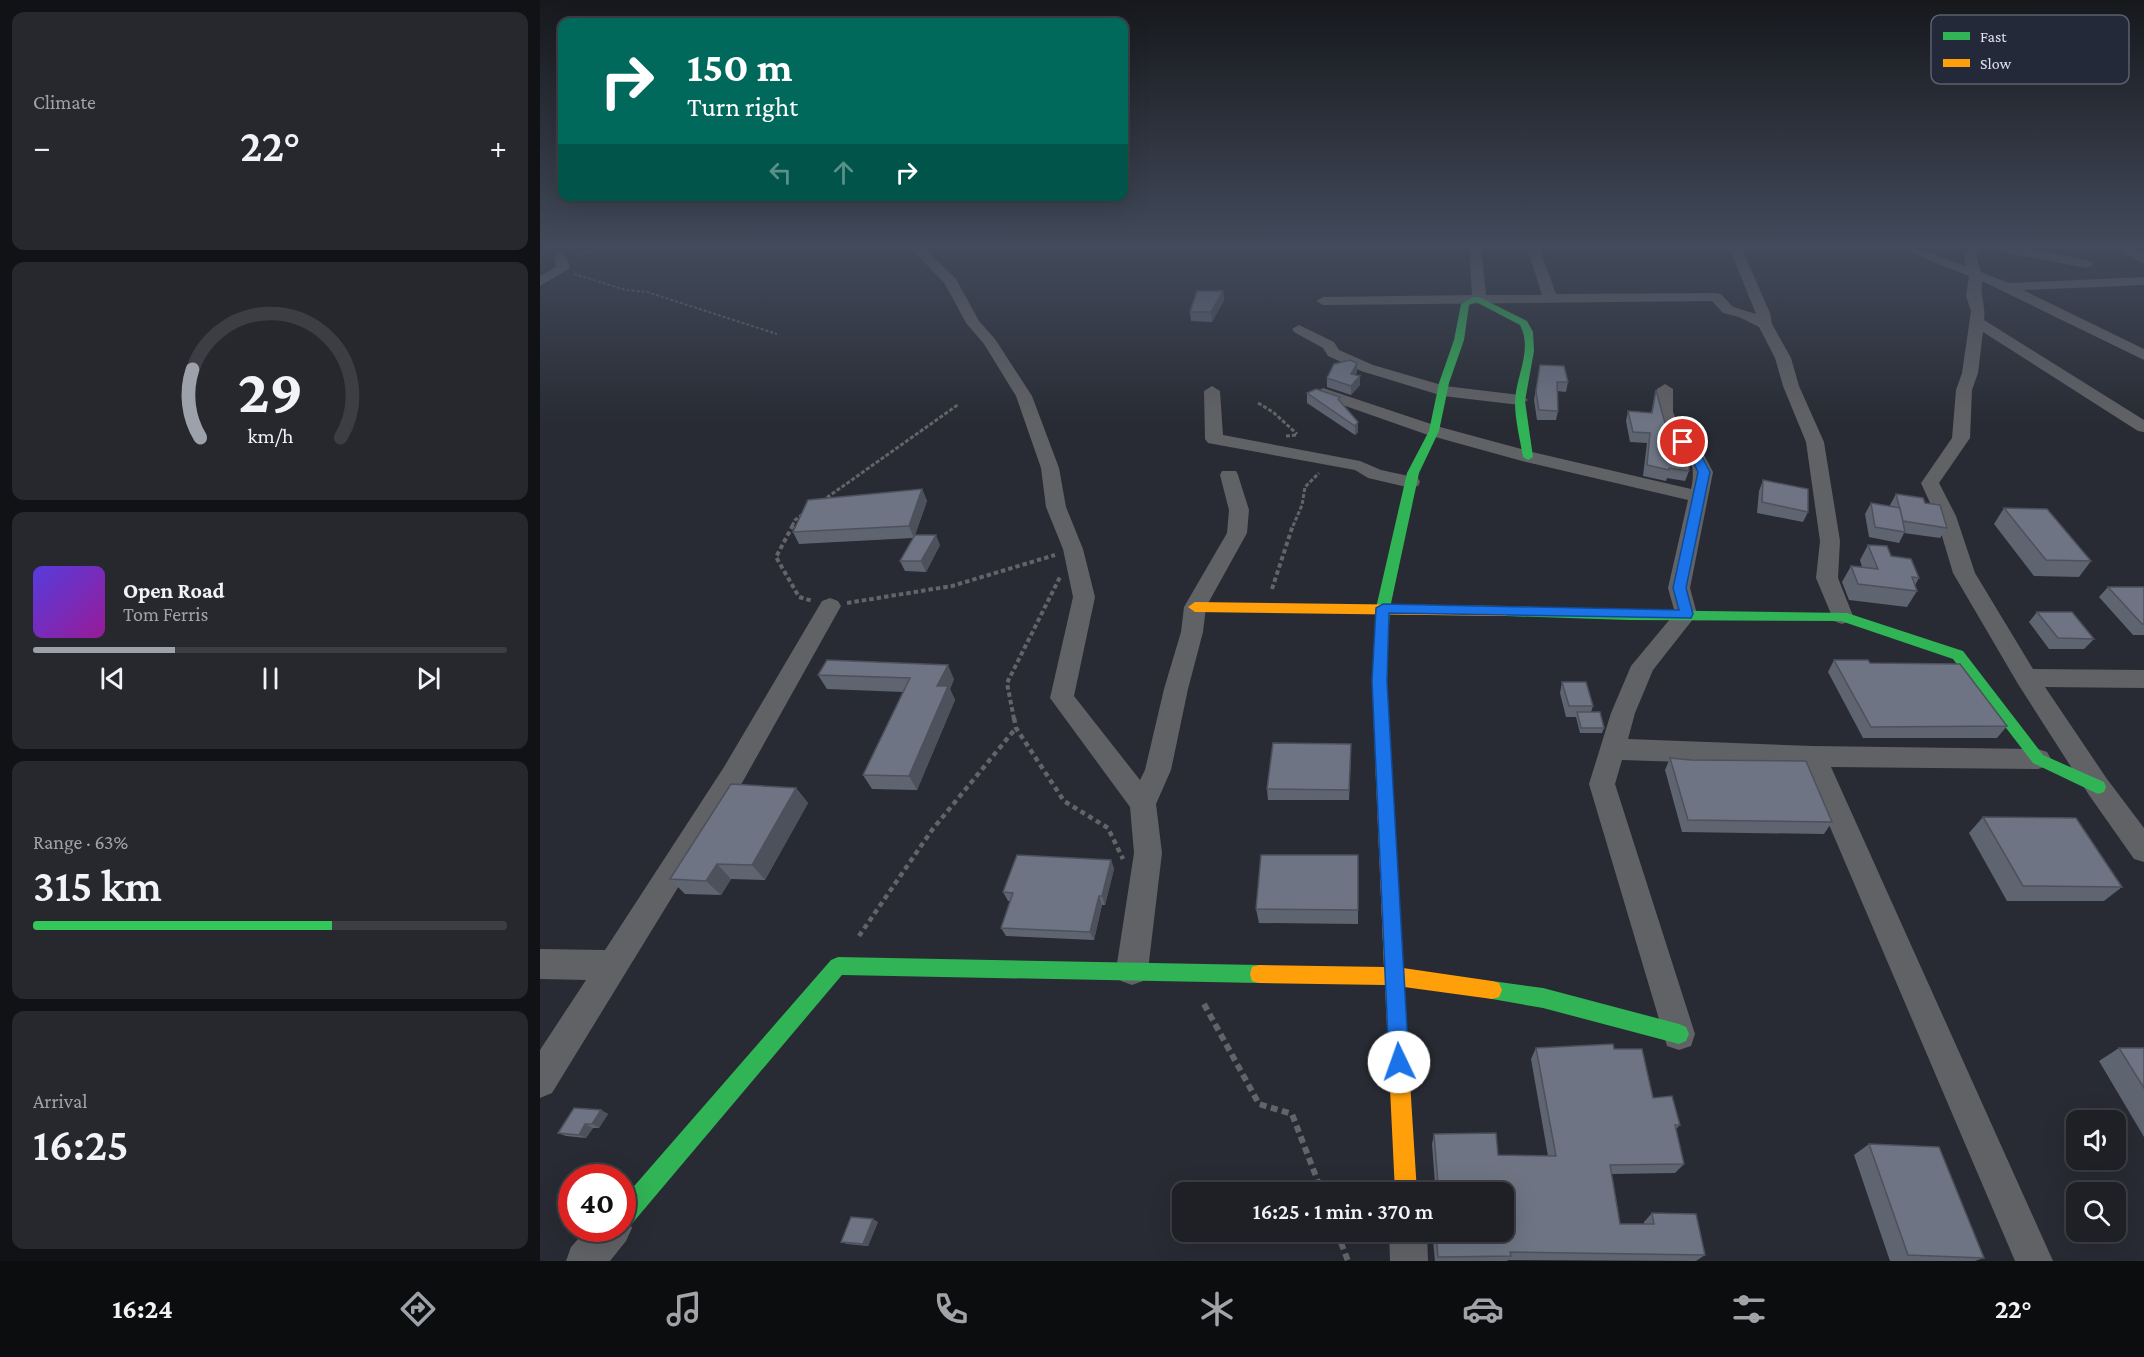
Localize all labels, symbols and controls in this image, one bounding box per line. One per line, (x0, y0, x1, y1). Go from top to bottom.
legend (1931, 15, 2129, 84)
text: Fast (1980, 28, 2007, 45)
icon: right (588, 42, 666, 120)
text: 150 m (687, 43, 792, 90)
text: Slow (1980, 55, 2012, 72)
text: Climate (33, 91, 96, 113)
text: Turn right (687, 92, 798, 122)
text: 22° (240, 121, 300, 171)
text: − (33, 128, 50, 165)
text: + (490, 128, 507, 165)
icon: left (764, 156, 797, 189)
icon: ahead (827, 156, 860, 189)
icon: right (890, 156, 923, 189)
text: 29 (237, 356, 303, 425)
pin (1657, 416, 1708, 467)
text: km/h (247, 424, 294, 448)
icon: arrive (1666, 425, 1699, 458)
text: Open Road (123, 578, 225, 603)
text: Tom Ferris (123, 603, 208, 625)
icon: previous (96, 662, 129, 695)
icon: pause (254, 662, 287, 695)
icon: next (412, 662, 445, 695)
text: Range · 63% (33, 831, 128, 853)
text: 315 km (33, 861, 162, 911)
position arrow (1367, 1030, 1431, 1094)
text: Arrival (33, 1090, 87, 1112)
map controls (2066, 1110, 2126, 1242)
button: sound (2066, 1110, 2126, 1170)
text: 16:25 (33, 1120, 129, 1170)
speed limit sign: 40 (558, 1164, 636, 1242)
button: search (2066, 1182, 2126, 1242)
text: 16:25 · 1 min · 370 m (1253, 1199, 1433, 1224)
icon: directions (397, 1288, 439, 1330)
icon: music (663, 1288, 705, 1330)
icon: phone (930, 1288, 972, 1330)
icon: climate (1196, 1288, 1238, 1330)
icon: car (1462, 1288, 1504, 1330)
icon: filters (1728, 1288, 1770, 1330)
text: 16:24 (112, 1294, 173, 1324)
text: 22° (1995, 1294, 2032, 1324)

